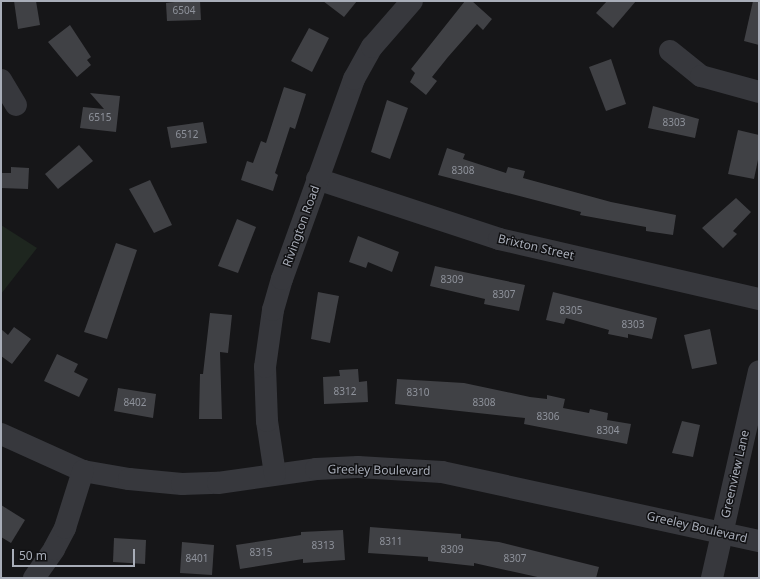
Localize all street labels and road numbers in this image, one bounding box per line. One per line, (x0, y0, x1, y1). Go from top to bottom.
street label: Rivington Road (280, 183, 322, 269)
street label: Brixton Street (496, 231, 576, 263)
street label: Greenview Lane (718, 429, 752, 519)
street label: Greeley Boulevard (327, 462, 431, 478)
street label: Greeley Boulevard (645, 508, 749, 546)

